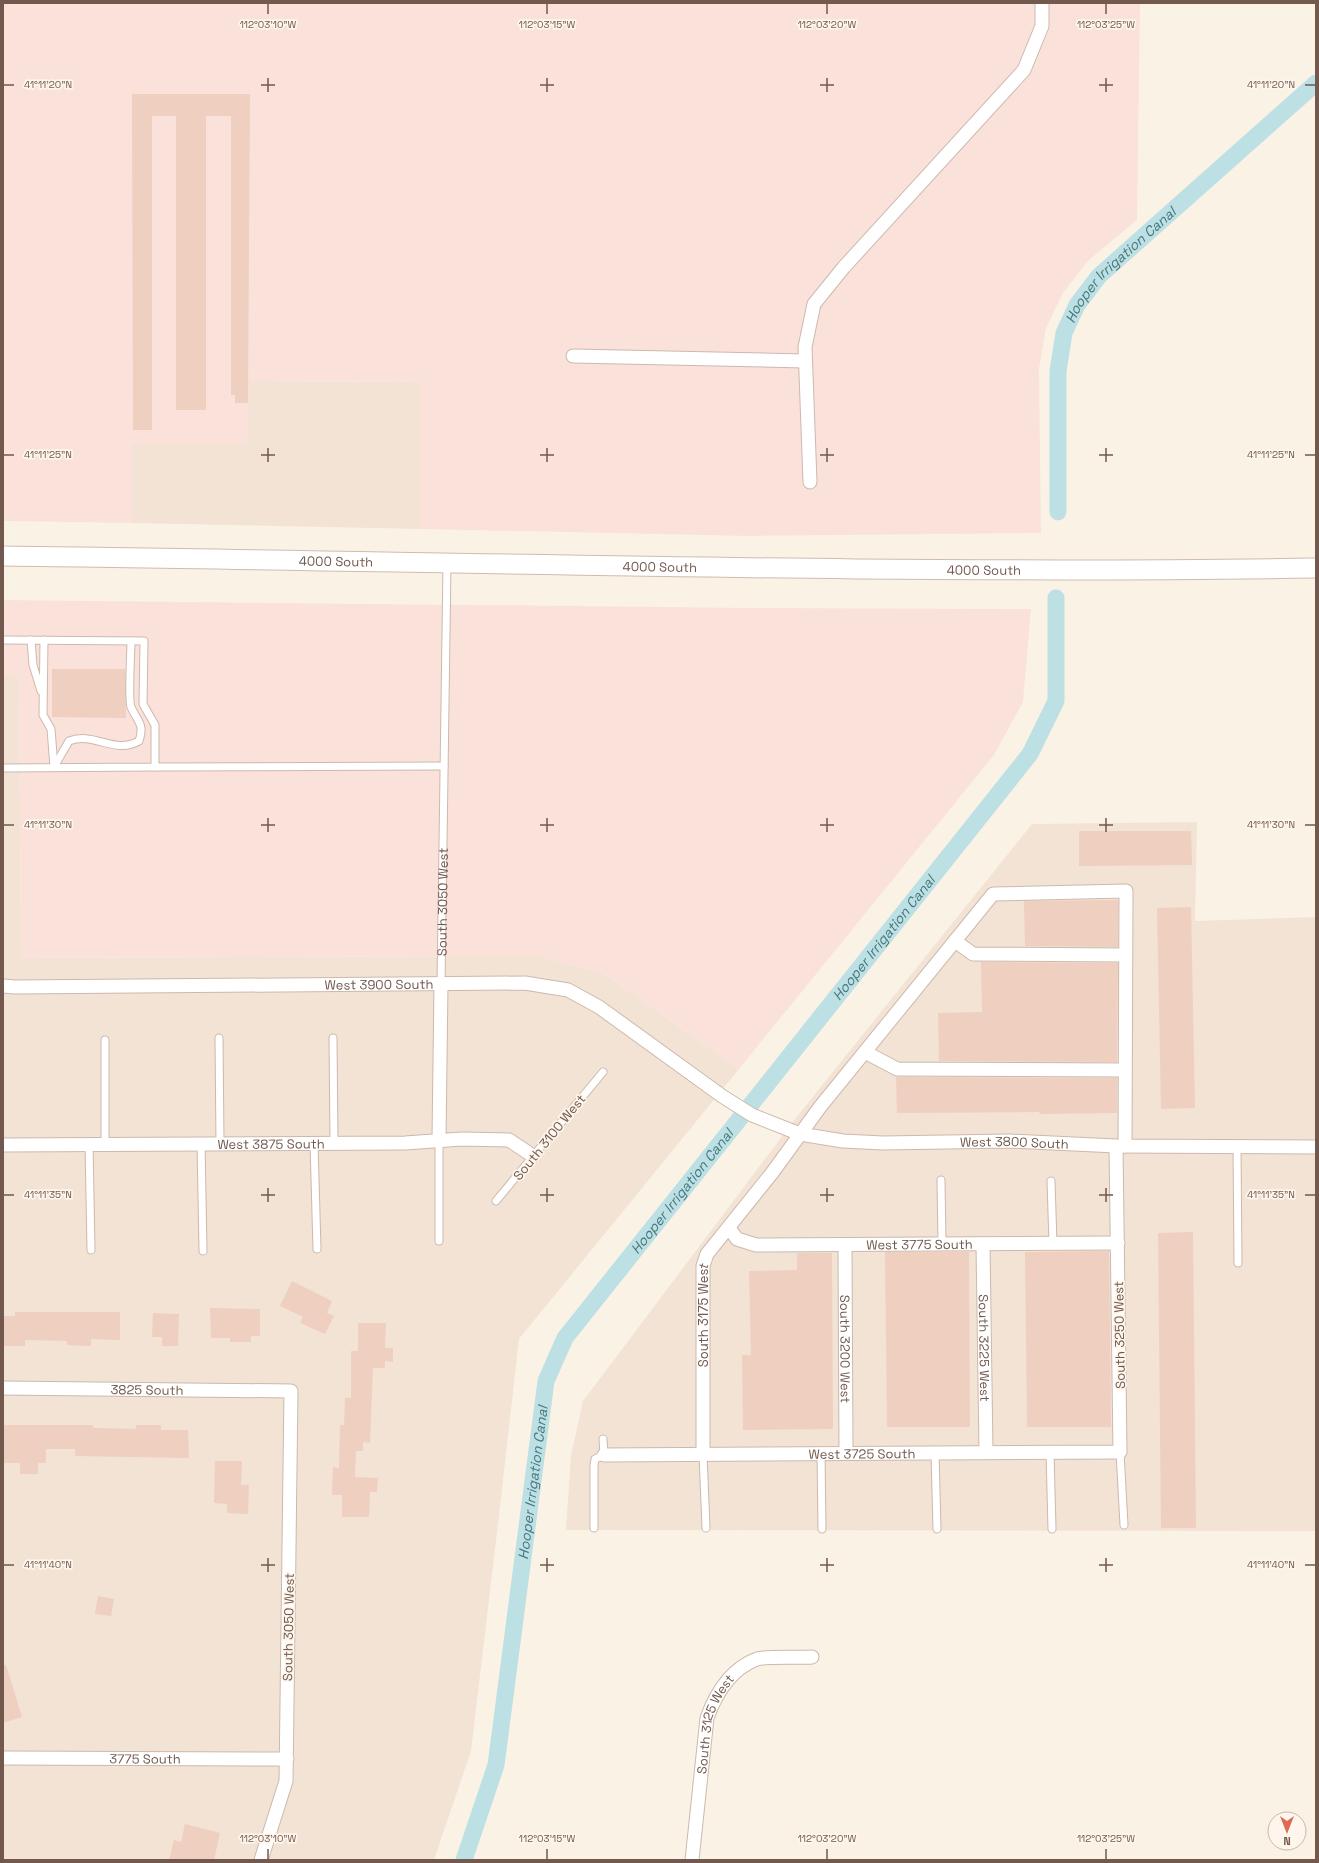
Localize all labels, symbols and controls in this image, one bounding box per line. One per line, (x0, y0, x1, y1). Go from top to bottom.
text: 112°03'10"W (240, 18, 297, 31)
text: 112°03'15"W (519, 18, 575, 31)
text: 112°03'20"W (798, 18, 857, 31)
text: 112°03'25"W (1077, 18, 1135, 31)
text: 41°11'20"N (24, 78, 72, 91)
text: 41°11'20"N (1247, 78, 1295, 91)
water label: Hooper Irrigation Canal (1061, 202, 1181, 326)
text: 41°11'25"N (24, 448, 72, 461)
text: 41°11'25"N (1247, 448, 1295, 461)
street label: 4000 South (299, 552, 373, 571)
street label: 4000 South (623, 558, 697, 576)
street label: 4000 South (947, 562, 1021, 579)
text: 41°11'30"N (24, 818, 72, 831)
text: 41°11'30"N (1247, 818, 1295, 831)
street label: South 3050 West (433, 848, 452, 956)
water label: Hooper Irrigation Canal (828, 871, 940, 1004)
street label: West 3900 South (325, 976, 433, 994)
street label: South 3100 West (509, 1091, 589, 1184)
water label: Hooper Irrigation Canal (627, 1124, 738, 1257)
street label: West 3800 South (960, 1133, 1069, 1153)
street label: West 3875 South (217, 1135, 325, 1153)
text: 41°11'35"N (24, 1188, 72, 1201)
text: 41°11'35"N (1247, 1188, 1295, 1201)
street label: West 3775 South (866, 1236, 973, 1253)
street label: South 3175 West (695, 1260, 713, 1367)
street label: South 3250 West (1110, 1281, 1129, 1389)
street label: South 3225 West (975, 1294, 993, 1402)
street label: South 3200 West (836, 1295, 854, 1403)
street label: 3825 South (110, 1381, 184, 1399)
water label: Hooper Irrigation Canal (514, 1403, 552, 1560)
street label: West 3725 South (808, 1445, 916, 1463)
text: 41°11'40"N (24, 1558, 72, 1571)
text: 41°11'40"N (1247, 1558, 1295, 1571)
street label: South 3050 West (279, 1573, 298, 1681)
street label: South 3125 West (693, 1671, 738, 1775)
street label: 3775 South (109, 1750, 181, 1768)
north arrow (1267, 1811, 1307, 1851)
text: 112°03'10"W (240, 1832, 297, 1845)
text: 112°03'15"W (519, 1832, 575, 1845)
text: 112°03'20"W (798, 1832, 857, 1845)
text: 112°03'25"W (1077, 1832, 1135, 1845)
text: N (1283, 1834, 1291, 1848)

